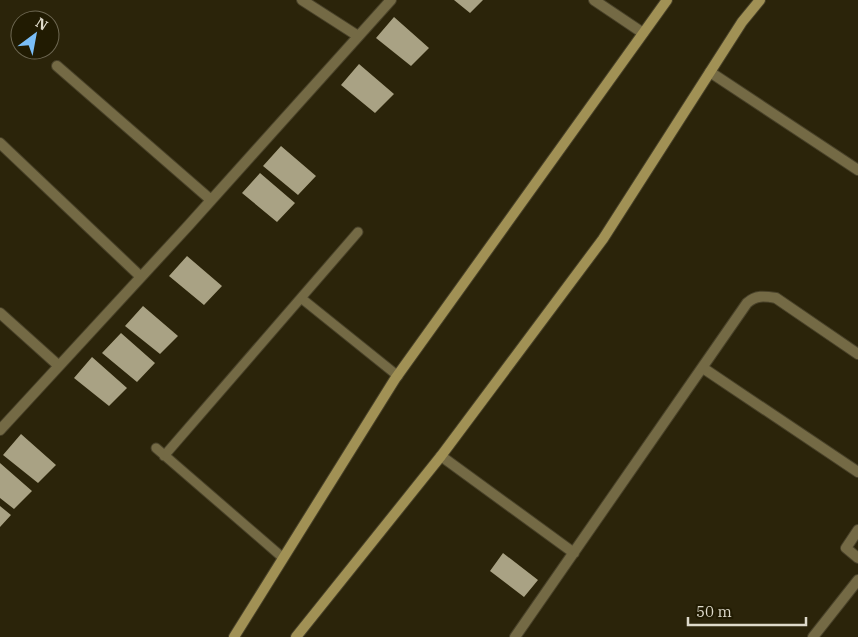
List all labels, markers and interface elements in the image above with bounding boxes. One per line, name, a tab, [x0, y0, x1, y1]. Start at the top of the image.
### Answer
north arrow	[10, 10, 60, 60]
text: N	[32, 13, 51, 35]
scale bar	[688, 594, 806, 626]
text: 50 m	[696, 602, 732, 621]

